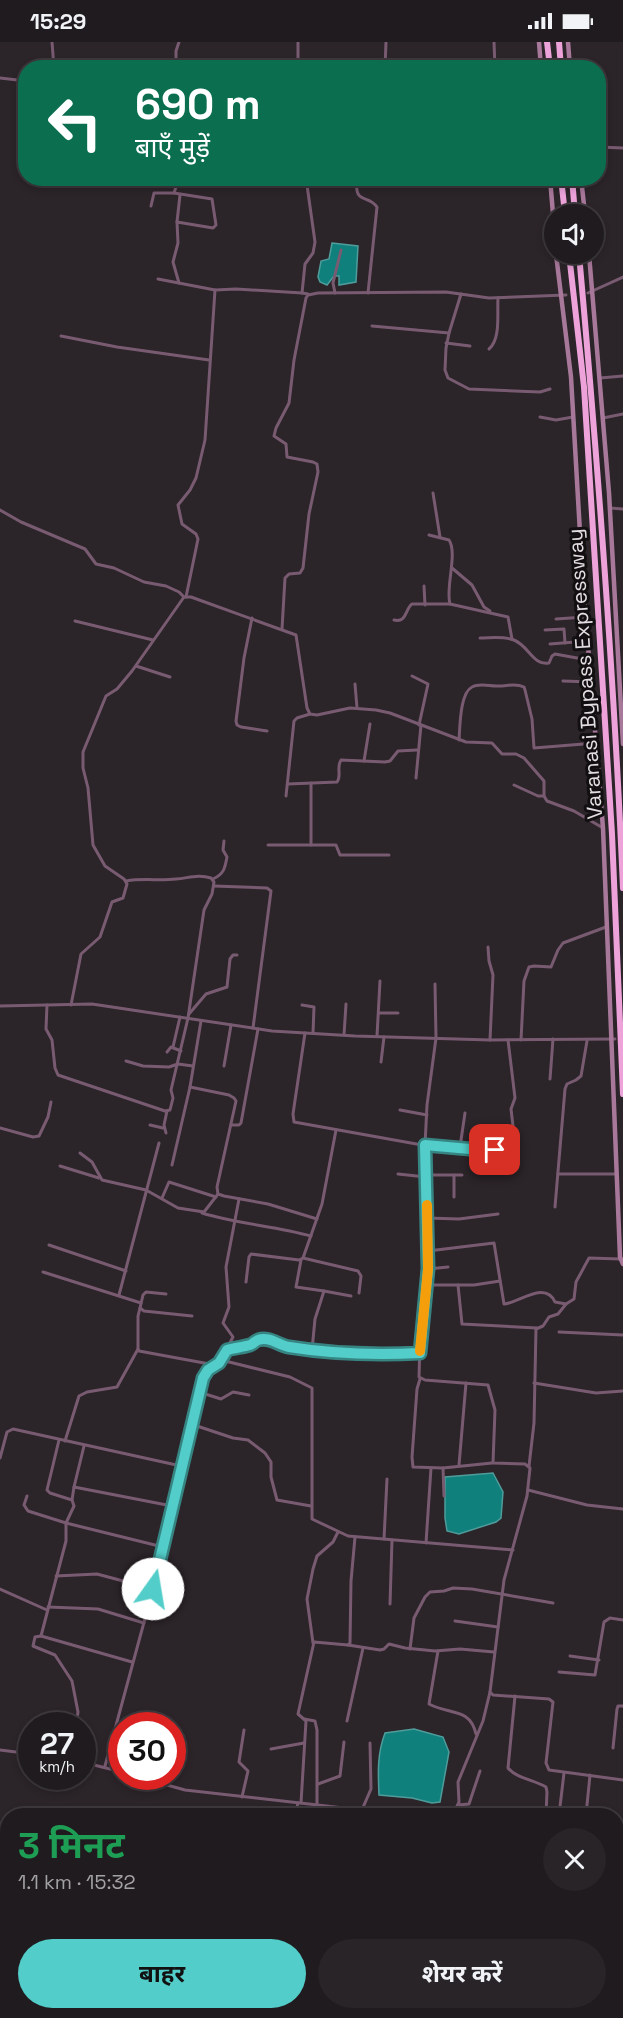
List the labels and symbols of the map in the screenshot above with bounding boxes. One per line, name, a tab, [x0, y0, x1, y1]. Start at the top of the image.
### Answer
street label: Varanasi Bypass Expressway	[561, 528, 608, 820]
pin	[469, 1124, 520, 1175]
position arrow	[121, 1557, 185, 1621]
speed limit sign: 30	[108, 1712, 186, 1790]

